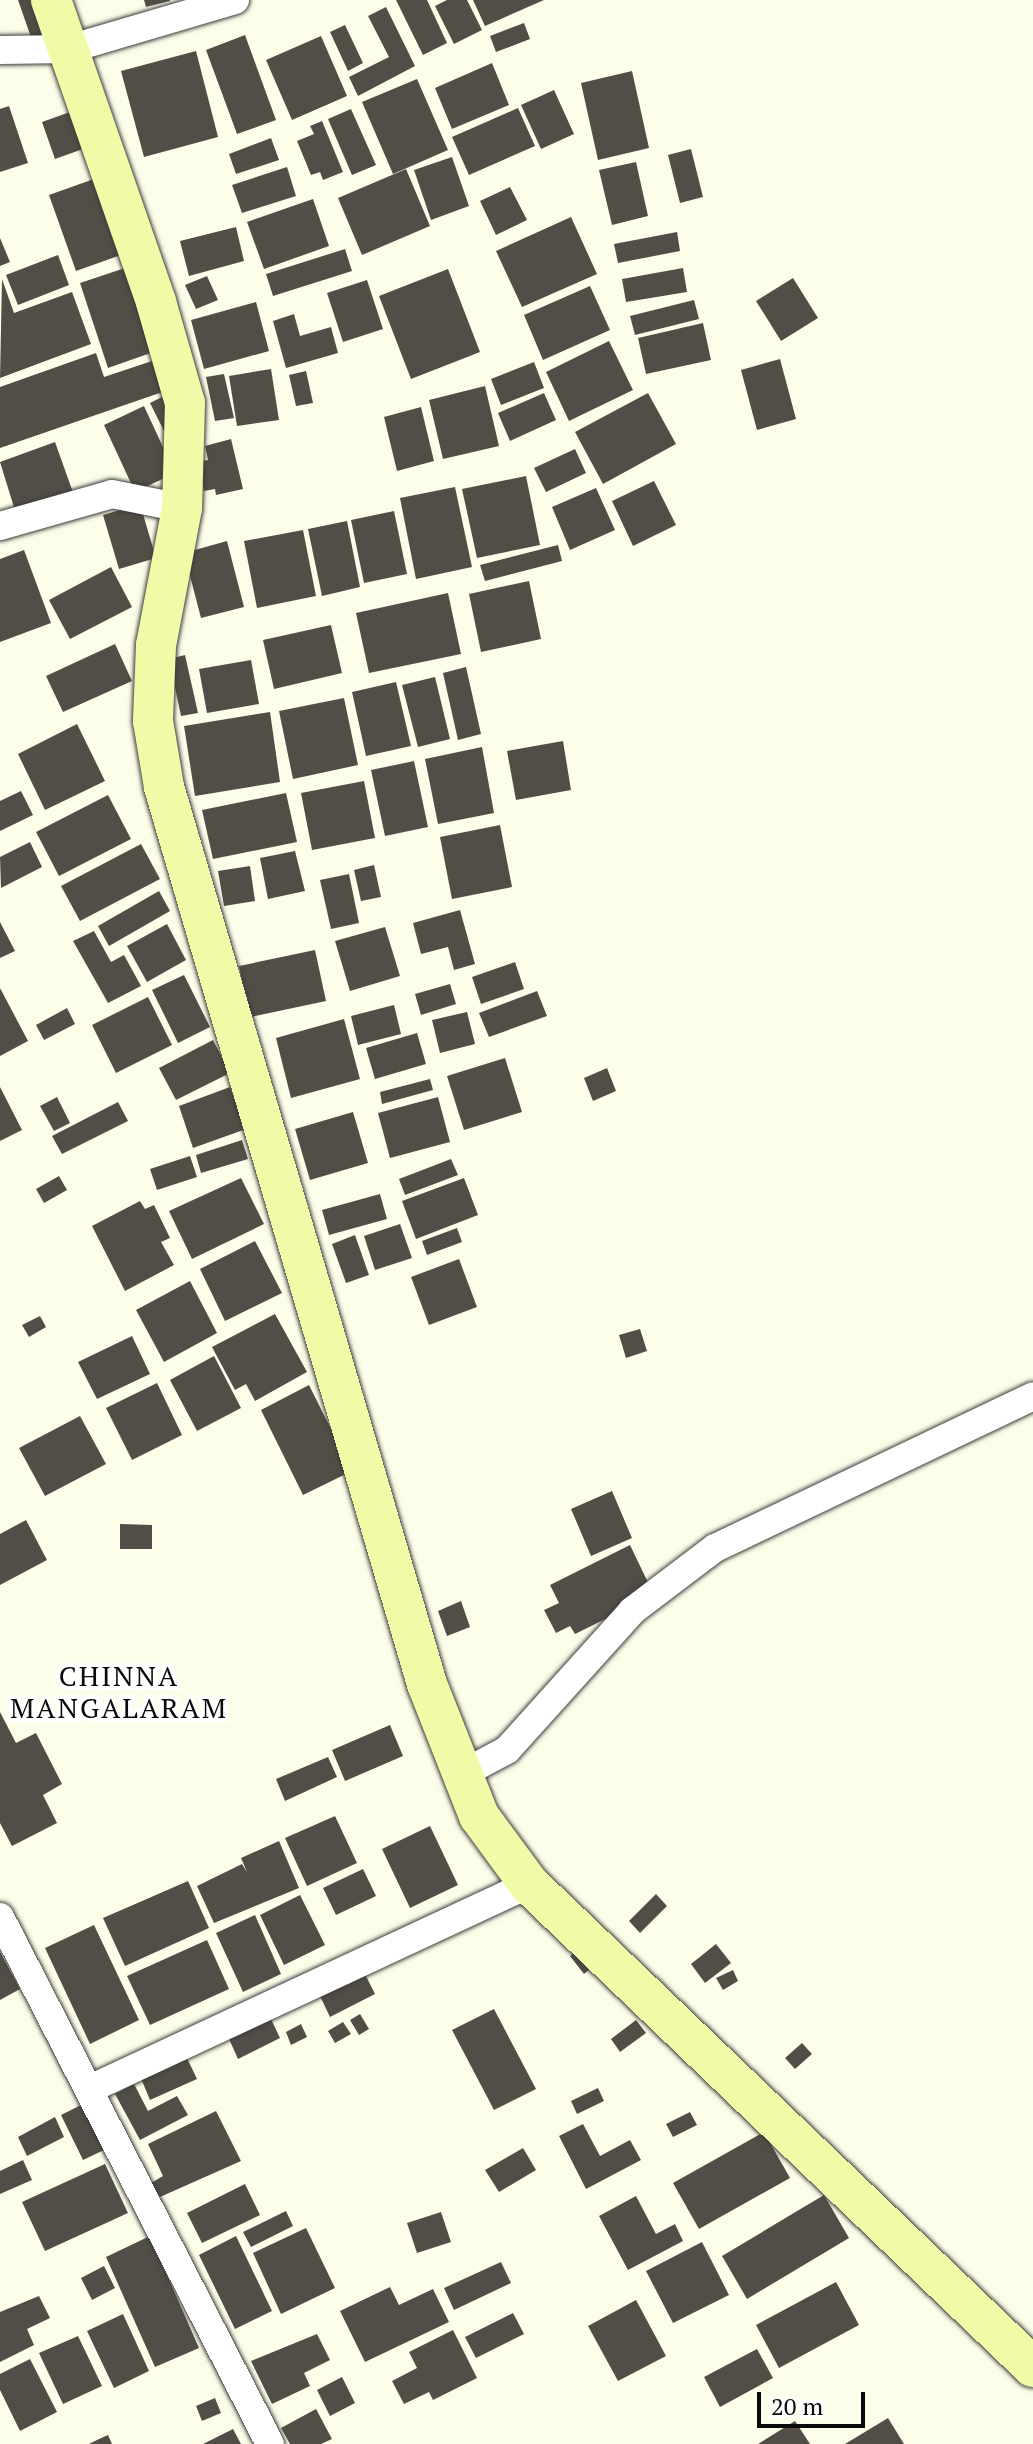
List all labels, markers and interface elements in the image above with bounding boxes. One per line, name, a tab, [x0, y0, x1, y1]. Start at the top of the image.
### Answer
district label: CHINNA MANGALARAM	[10, 1659, 228, 1725]
scale bar	[761, 2376, 869, 2426]
text: 20 m	[771, 2390, 823, 2422]

